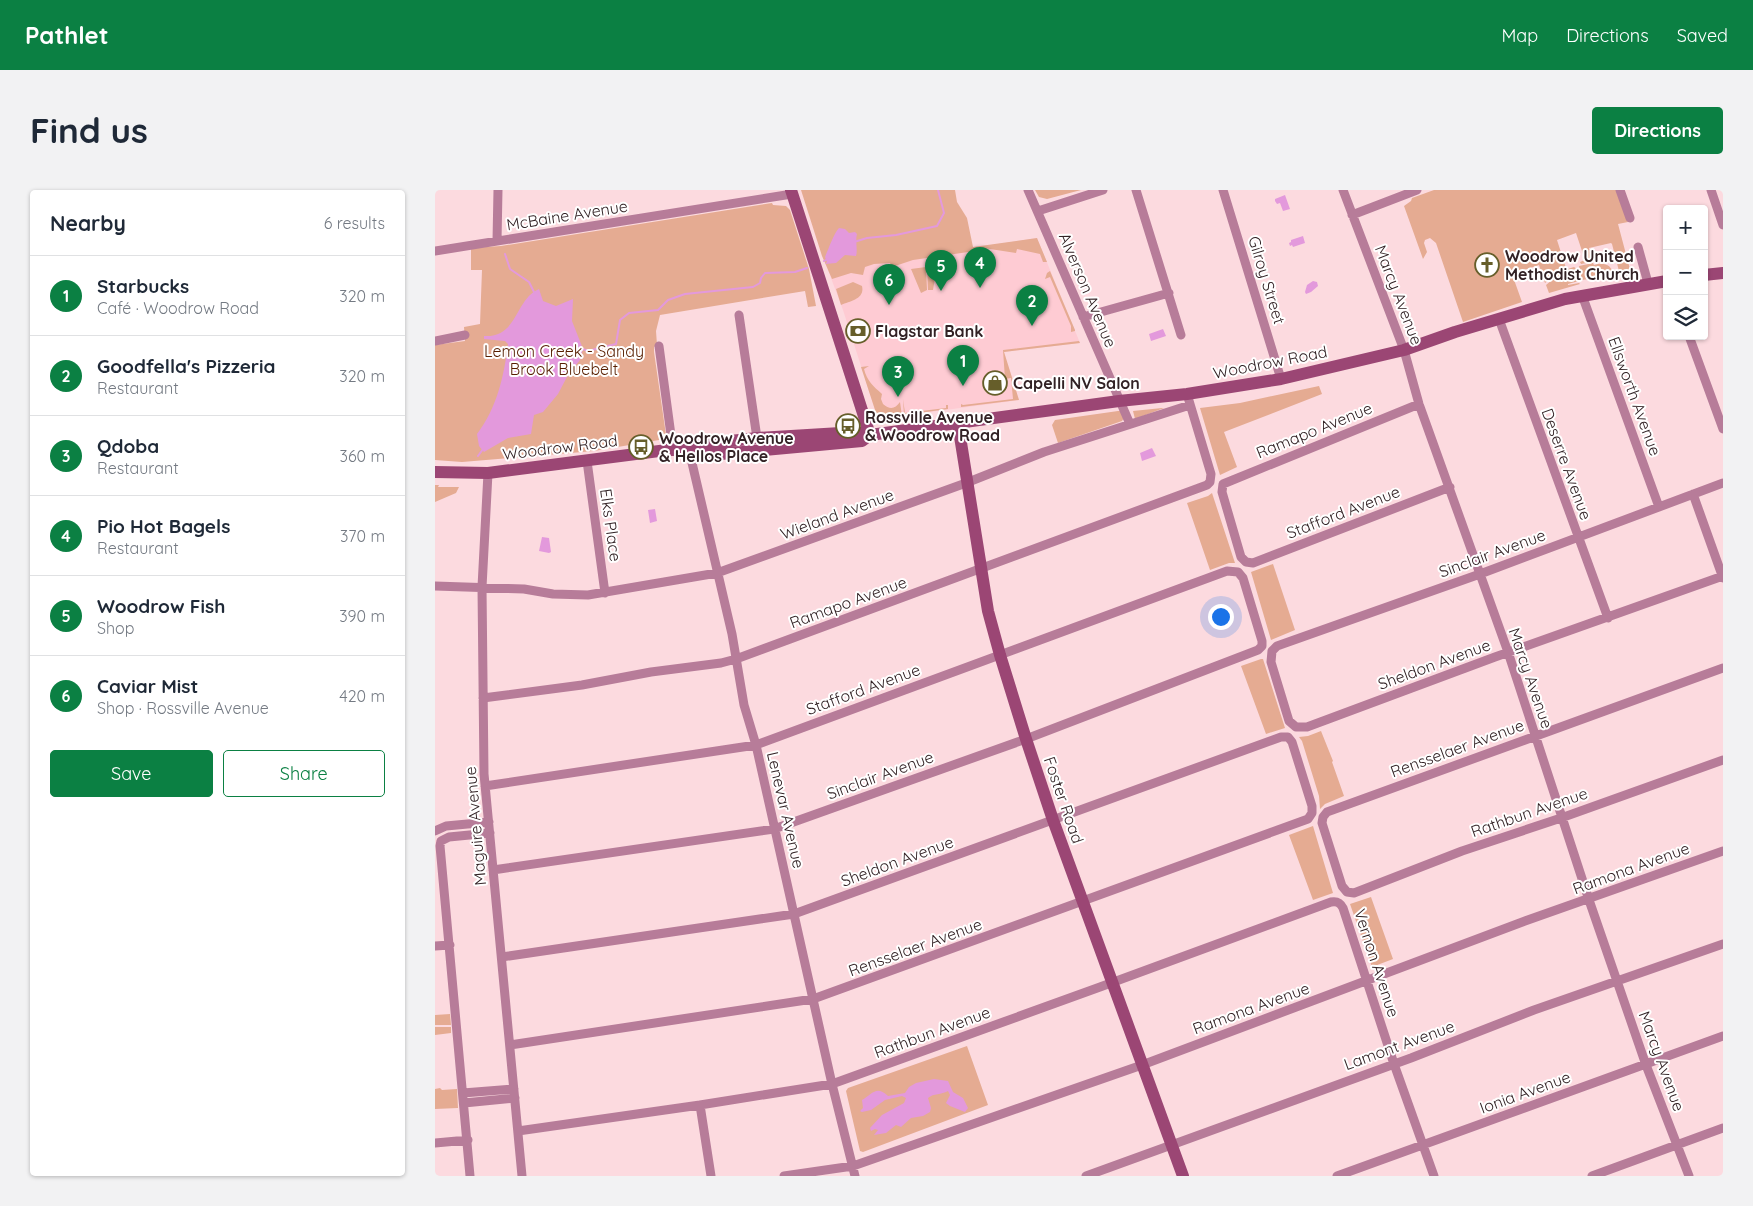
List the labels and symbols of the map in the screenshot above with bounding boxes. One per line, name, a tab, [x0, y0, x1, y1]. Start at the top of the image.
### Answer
street label: McBaine Avenue	[505, 196, 629, 234]
street label: Alverson Avenue	[1055, 230, 1121, 350]
street label: Gilroy Street	[1244, 234, 1290, 326]
street label: Marcy Avenue	[1371, 242, 1427, 348]
place label: Woodrow United Methodist Church	[1505, 246, 1639, 284]
pin: 4	[964, 247, 996, 288]
pin: 5	[925, 250, 957, 291]
church icon: Woodrow United Methodist Church	[1474, 252, 1500, 278]
pin: 6	[873, 264, 905, 305]
pin: 2	[1016, 285, 1048, 326]
bank icon: Flagstar Bank	[845, 318, 871, 344]
place label: Flagstar Bank	[875, 321, 983, 341]
street label: Ellsworth Avenue	[1604, 334, 1666, 458]
park label: Lemon Creek - Sandy Brook Bluebelt	[484, 341, 644, 379]
street label: Woodrow Road	[1211, 341, 1329, 383]
pin: 1	[947, 345, 979, 386]
pin: 3	[882, 356, 914, 397]
shop icon: Capelli NV Salon	[982, 370, 1008, 396]
place label: Capelli NV Salon	[1013, 373, 1140, 393]
street label: Ramapo Avenue	[1253, 398, 1375, 462]
street label: Deserre Avenue	[1538, 405, 1596, 523]
place label: Rossville Avenue & Woodrow Road	[865, 407, 1000, 445]
bus stop icon: Rossville Avenue & Woodrow Road	[835, 413, 861, 439]
place label: Woodrow Avenue & Hellos Place	[659, 428, 794, 466]
street label: Woodrow Road	[501, 430, 619, 464]
bus stop icon: Woodrow Avenue & Hellos Place	[628, 434, 654, 460]
street label: Stafford Avenue	[1283, 481, 1403, 543]
street label: Wieland Avenue	[778, 484, 896, 544]
street label: Elks Place	[596, 487, 626, 563]
street label: Sinclair Avenue	[1436, 524, 1548, 582]
street label: Ramapo Avenue	[787, 572, 909, 632]
your location	[1208, 604, 1234, 630]
street label: Marcy Avenue	[1504, 625, 1558, 731]
street label: Sheldon Avenue	[1375, 634, 1493, 694]
street label: Stafford Avenue	[803, 659, 923, 719]
street label: Rensselaer Avenue	[1388, 715, 1526, 781]
street label: Sinclair Avenue	[824, 746, 936, 804]
street label: Lenevar Avenue	[763, 750, 809, 870]
street label: Foster Road	[1040, 754, 1088, 846]
street label: Maguire Avenue	[460, 766, 490, 886]
street label: Rathbun Avenue	[1468, 783, 1590, 841]
street label: Sheldon Avenue	[838, 831, 956, 891]
street label: Ramona Avenue	[1570, 838, 1692, 898]
street label: Vernon Avenue	[1350, 906, 1404, 1020]
street label: Rensselaer Avenue	[846, 914, 984, 980]
street label: Ramona Avenue	[1190, 978, 1312, 1038]
street label: Rathbun Avenue	[871, 1002, 993, 1062]
street label: Marcy Avenue	[1635, 1008, 1689, 1114]
street label: Lamont Avenue	[1341, 1016, 1457, 1074]
street label: Ionia Avenue	[1477, 1066, 1573, 1118]

